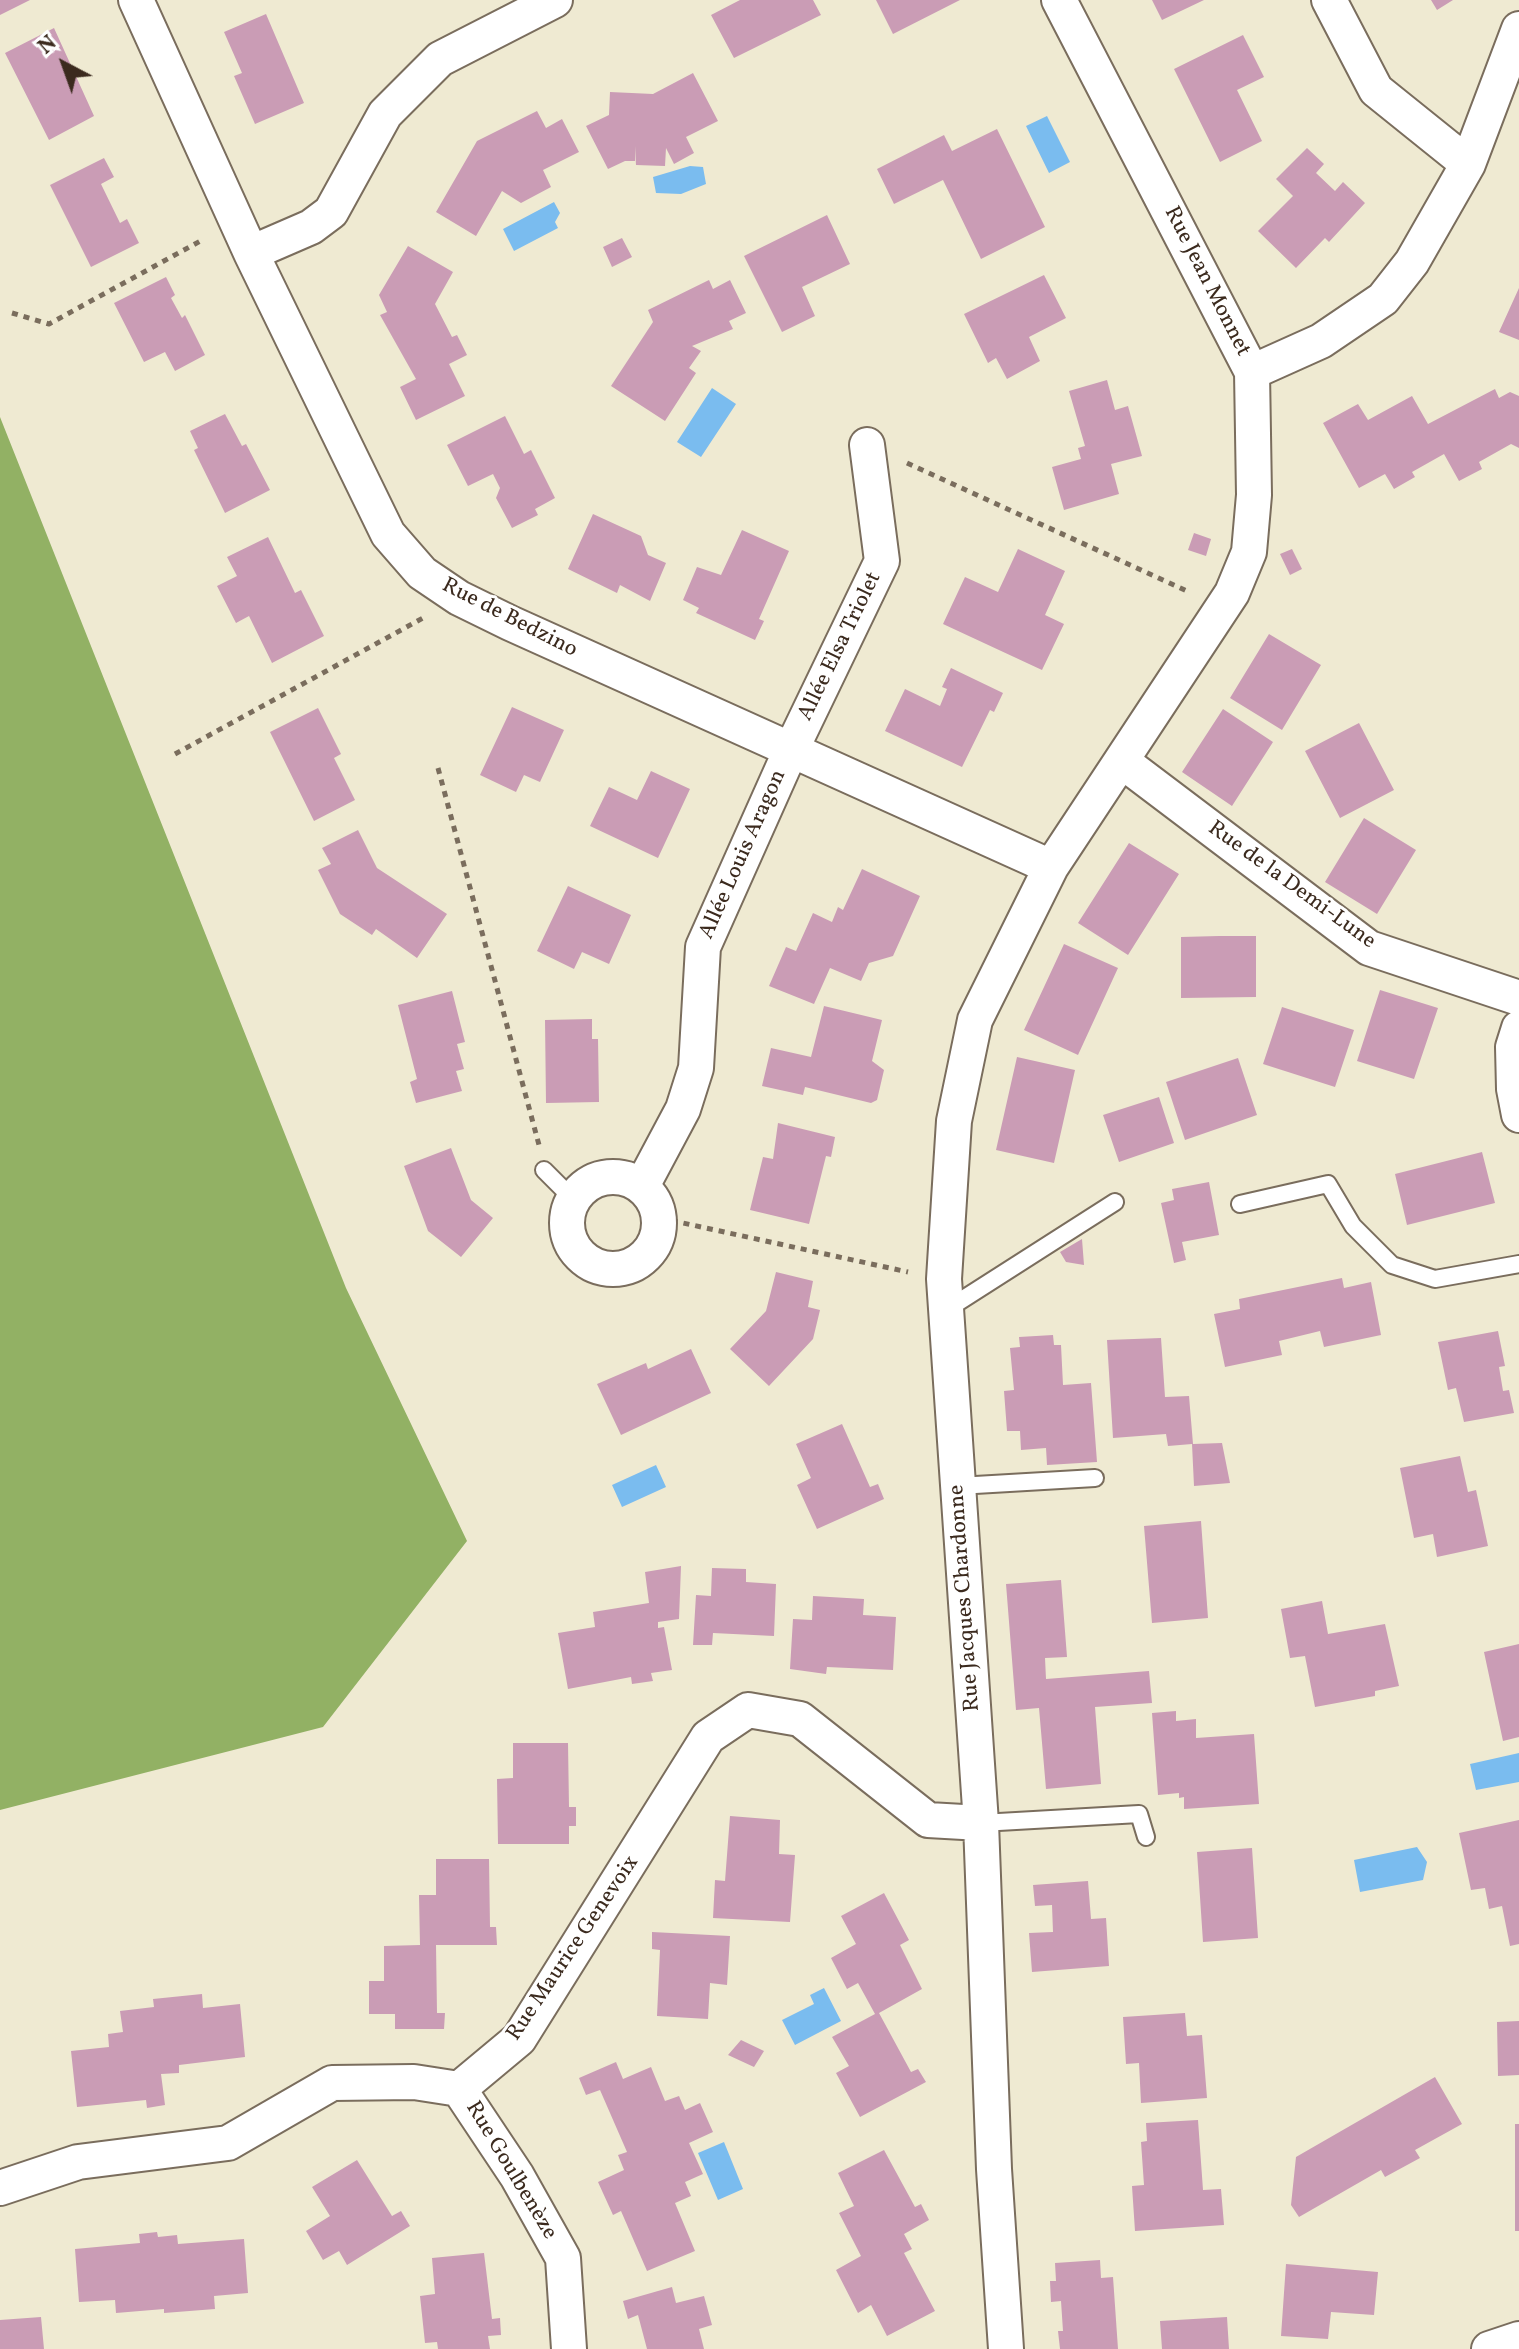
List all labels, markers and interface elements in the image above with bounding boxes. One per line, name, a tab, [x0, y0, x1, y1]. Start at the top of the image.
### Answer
north arrow	[24, 24, 104, 104]
text: N	[32, 29, 64, 62]
street label: Rue Jean Monnet	[1157, 203, 1255, 361]
street label: Allée Elsa Triolet	[794, 568, 888, 726]
street label: Rue de Bedzino	[437, 574, 581, 664]
street label: Allée Louis Aragon	[695, 766, 793, 944]
street label: Rue de la Demi-Lune	[1202, 816, 1380, 956]
street label: Rue Jacques Chardonne	[945, 1484, 987, 1712]
street label: Rue Maurice Genevoix	[502, 1851, 646, 2047]
street label: Rue Goulbenèze	[458, 2097, 562, 2245]

